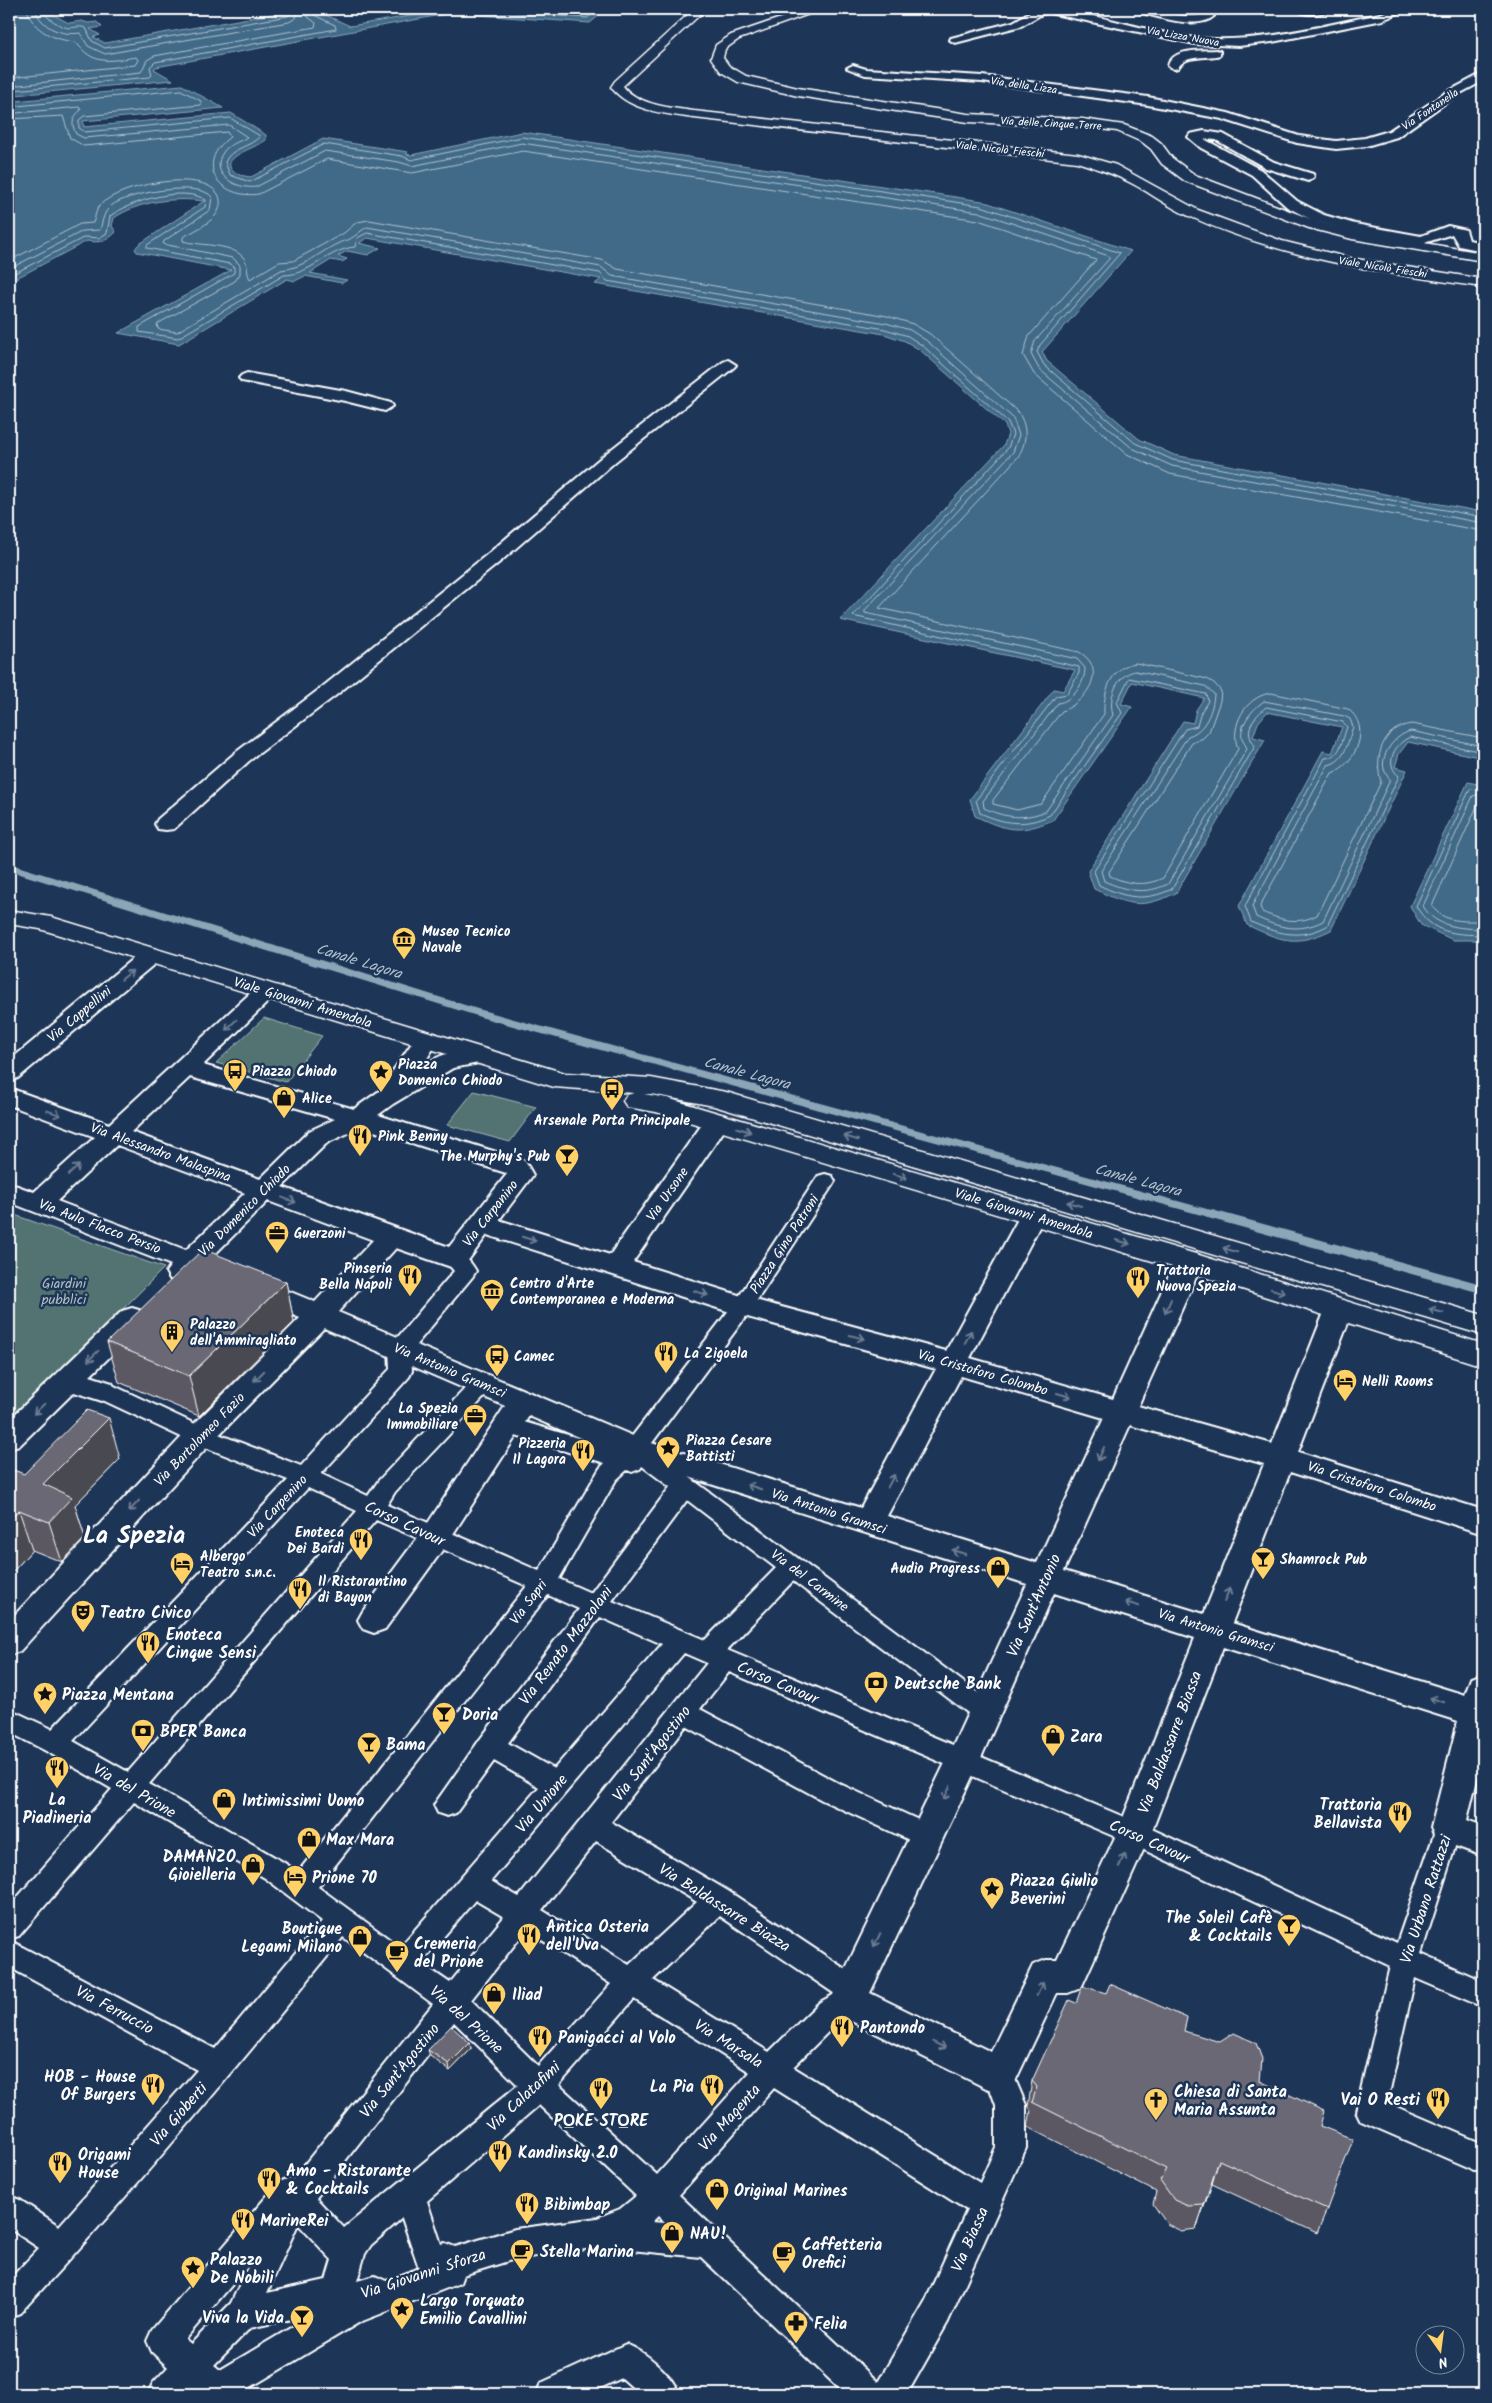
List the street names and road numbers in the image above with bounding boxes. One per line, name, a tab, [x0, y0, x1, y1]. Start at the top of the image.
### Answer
street label: Via Lizza Nuova	[1145, 22, 1221, 52]
street label: Via della Lizza	[989, 72, 1058, 100]
street label: Via Fontanella	[1398, 84, 1463, 136]
street label: Via delle Cinque Terre	[1000, 112, 1102, 136]
street label: Viale Nicolò Fieschi	[955, 136, 1046, 164]
street label: Viale Nicolò Fieschi	[1337, 252, 1429, 284]
street label: Viale Giovanni Amendola	[231, 971, 375, 1035]
street label: Via Cappellini	[42, 981, 117, 1048]
street label: Via Alessandro Malaspina	[87, 1117, 234, 1189]
street label: Via Domenico Chiodo	[193, 1159, 296, 1262]
street label: Via Ursone	[641, 1162, 695, 1226]
street label: Via Carpanino	[457, 1175, 524, 1252]
street label: Viale Giovanni Amendola	[952, 1182, 1096, 1246]
street label: Piazza Gino Patroni	[744, 1190, 826, 1299]
street label: Via Aulo Flacco Persio	[35, 1193, 164, 1260]
street label: Via Antonio Gramsci	[390, 1337, 510, 1405]
street label: Via Cristoforo Colombo	[915, 1344, 1050, 1402]
street label: Via Bartolomeo Fazio	[149, 1388, 251, 1492]
street label: Via Cristoforo Colombo	[1304, 1456, 1439, 1518]
street label: Via Carpenino	[242, 1470, 313, 1543]
street label: Via Antonio Gramsci	[768, 1483, 890, 1541]
street label: Corso Cavour	[360, 1495, 450, 1555]
street label: Via del Carmine	[766, 1544, 854, 1618]
street label: Via Sant'Antonio	[1000, 1550, 1068, 1661]
street label: Via Sapri	[504, 1575, 554, 1630]
street label: Via Renato Mazzolani	[513, 1580, 620, 1711]
street label: Via Antonio Gramsci	[1155, 1603, 1277, 1659]
street label: Corso Cavour	[733, 1655, 824, 1712]
street label: Via Baldassarre Biassa	[1132, 1667, 1209, 1818]
street label: Via Sant'Agostino	[606, 1700, 698, 1808]
street label: Via del Prione	[88, 1757, 181, 1825]
street label: Via Unione	[510, 1769, 575, 1839]
street label: Corso Cavour	[1105, 1813, 1196, 1872]
street label: Via Urbano Rattazzi	[1394, 1831, 1459, 1967]
street label: Via Baldassarre Biazza	[653, 1857, 795, 1959]
street label: Via Ferruccio	[71, 1979, 158, 2041]
street label: Via del Prione	[423, 1980, 509, 2060]
street label: Via Marsala	[689, 2013, 768, 2075]
street label: Via Sant'Agostino	[354, 2018, 447, 2124]
street label: Via Calatafimi	[481, 2055, 568, 2138]
street label: Via Gioberti	[144, 2076, 215, 2153]
street label: Via Magenta	[693, 2079, 767, 2157]
street label: Via Biassa	[945, 2203, 996, 2276]
street label: Via Giovanni Sforza	[358, 2242, 489, 2306]

